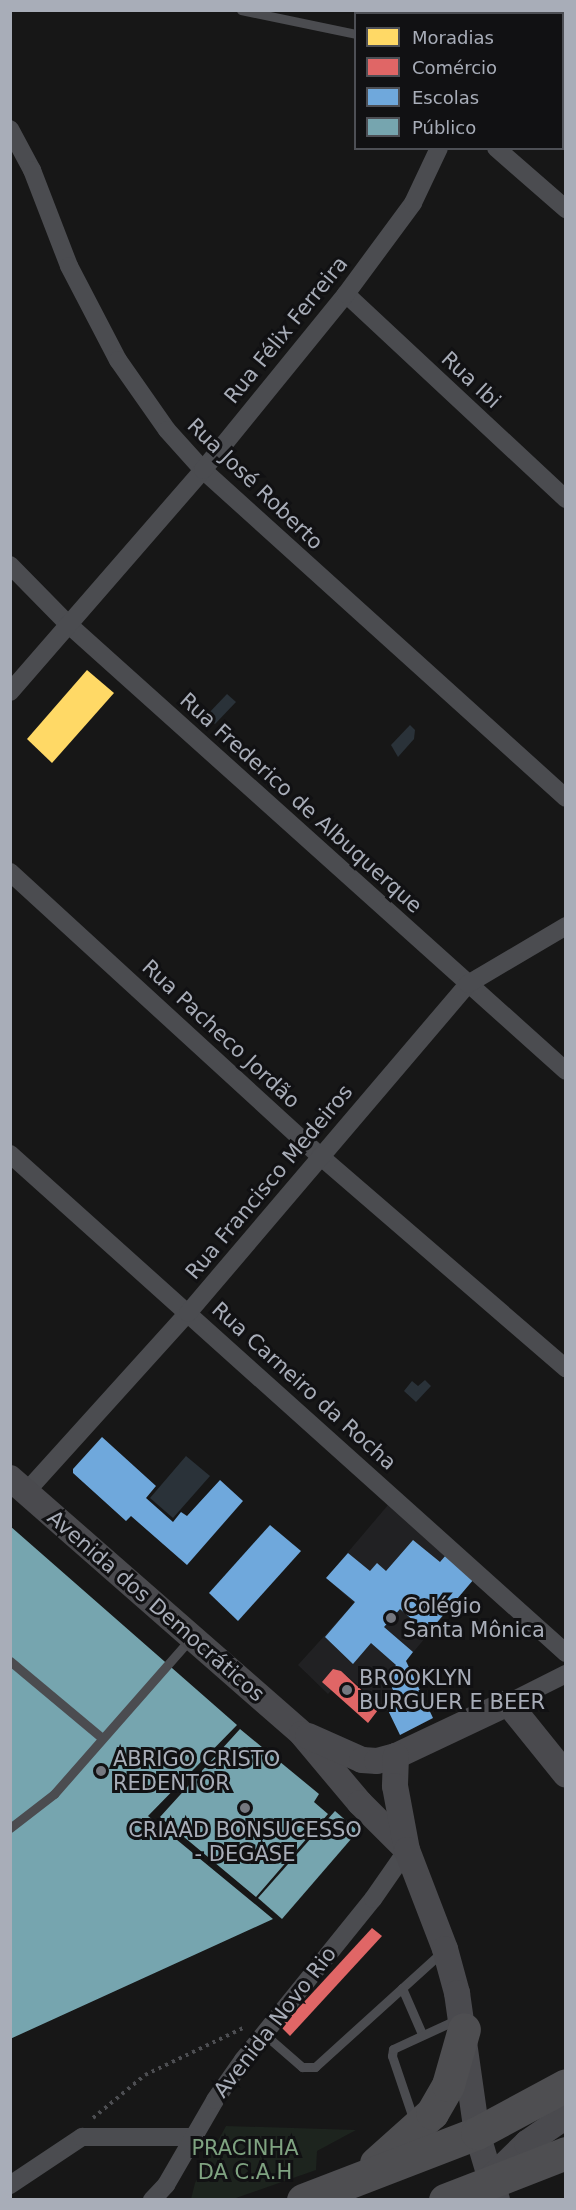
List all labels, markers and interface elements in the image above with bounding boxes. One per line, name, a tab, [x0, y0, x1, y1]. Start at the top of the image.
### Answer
legend	[354, 12, 564, 150]
text: Moradias	[412, 27, 494, 48]
text: Comércio	[412, 57, 497, 78]
text: Escolas	[412, 87, 479, 108]
text: Público	[412, 117, 476, 138]
street label: Rua Félix Ferreira	[219, 251, 353, 409]
street label: Rua Ibi	[436, 346, 506, 414]
street label: Rua José Roberto	[182, 413, 328, 555]
street label: Rua Frederico de Albuquerque	[175, 688, 427, 918]
street label: Rua Pacheco Jordão	[137, 954, 305, 1114]
street label: Rua Francisco Medeiros	[180, 1080, 358, 1284]
street label: Rua Carneiro da Rocha	[207, 1297, 401, 1475]
street label: Avenida dos Democráticos	[42, 1505, 270, 1707]
place label: Colégio Santa Mônica	[403, 1593, 545, 1643]
marker: Colégio Santa Mônica	[384, 1611, 398, 1625]
place label: BROOKLYN BURGUER E BEER	[359, 1665, 545, 1715]
marker: BROOKLYN BURGUER E BEER	[340, 1683, 354, 1697]
place label: ABRIGO CRISTO REDENTOR	[113, 1746, 280, 1796]
marker: ABRIGO CRISTO REDENTOR	[94, 1764, 108, 1778]
marker: CRIAAD BONSUCESSO - DEGASE	[238, 1801, 252, 1815]
place label: CRIAAD BONSUCESSO - DEGASE	[128, 1817, 362, 1867]
street label: Avenida Novo Rio	[208, 1942, 342, 2102]
park label: PRACINHA DA C.A.H	[191, 2135, 299, 2185]

